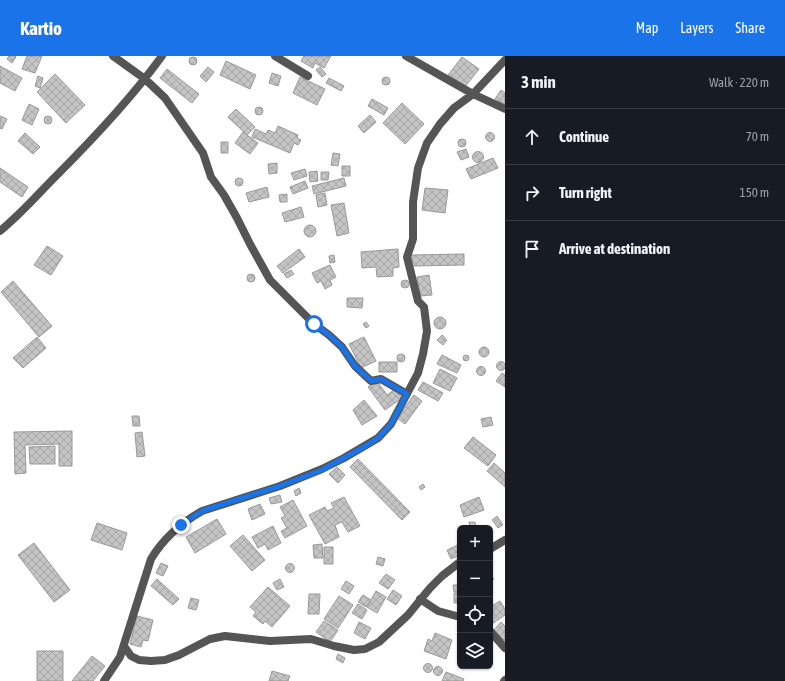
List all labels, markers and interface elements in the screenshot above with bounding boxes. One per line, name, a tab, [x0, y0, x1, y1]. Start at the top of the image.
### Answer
text: Kartio	[20, 17, 62, 39]
text: Map	[636, 20, 658, 36]
text: Layers	[680, 20, 713, 36]
text: Share	[735, 20, 765, 36]
text: 3 min	[521, 72, 556, 92]
text: Walk · 220 m	[709, 75, 769, 90]
icon: ahead	[521, 126, 543, 148]
text: Continue	[559, 128, 609, 145]
text: 70 m	[746, 129, 769, 144]
icon: right	[521, 182, 543, 204]
text: Turn right	[559, 184, 612, 201]
text: 150 m	[740, 185, 769, 200]
icon: arrive	[521, 238, 543, 260]
text: Arrive at destination	[559, 240, 670, 257]
route start	[305, 315, 323, 333]
route end	[172, 516, 190, 534]
map controls	[457, 525, 493, 669]
button: +	[457, 525, 493, 561]
button: −	[457, 561, 493, 597]
button: locate	[457, 597, 493, 633]
button: layers	[457, 633, 493, 669]

